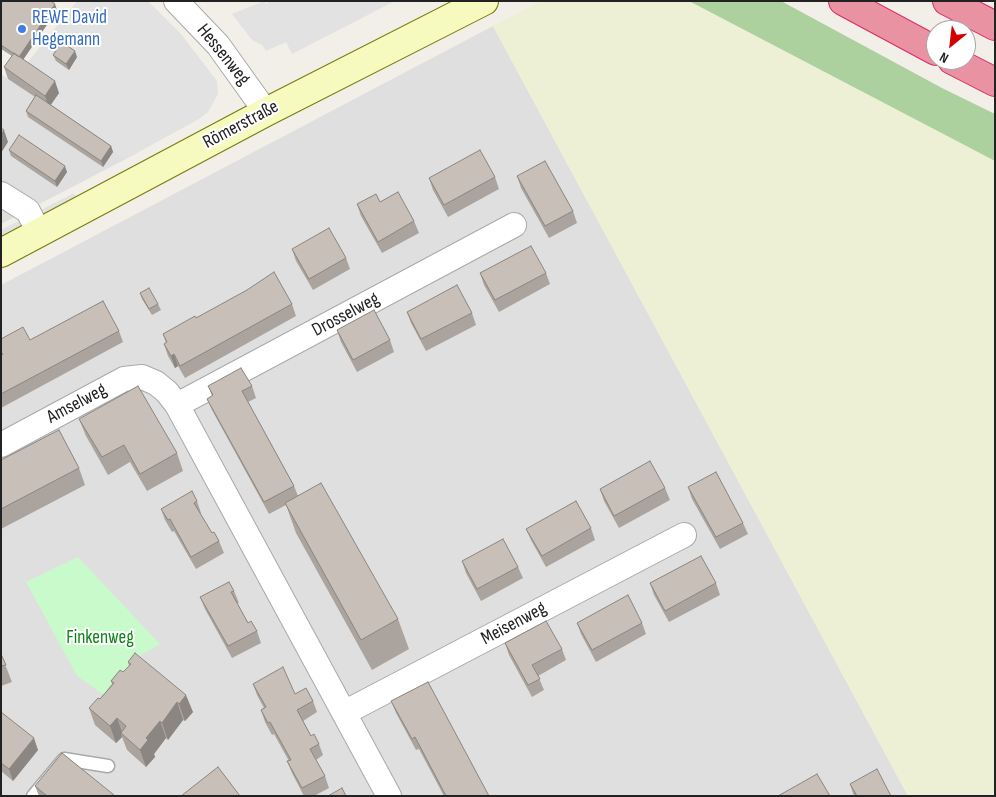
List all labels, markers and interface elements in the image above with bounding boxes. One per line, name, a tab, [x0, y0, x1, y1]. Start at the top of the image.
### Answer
place label: REWE David Hegemann	[32, 7, 107, 51]
street label: Hessenweg	[191, 20, 255, 90]
north arrow	[926, 20, 976, 70]
marker: REWE David Hegemann	[16, 23, 28, 35]
text: N	[937, 48, 951, 67]
street label: Römerstraße	[199, 96, 283, 154]
street label: Drosselweg	[309, 288, 383, 342]
street label: Amselweg	[43, 379, 111, 429]
street label: Meisenweg	[477, 597, 551, 651]
park label: Finkenweg	[66, 627, 134, 649]

